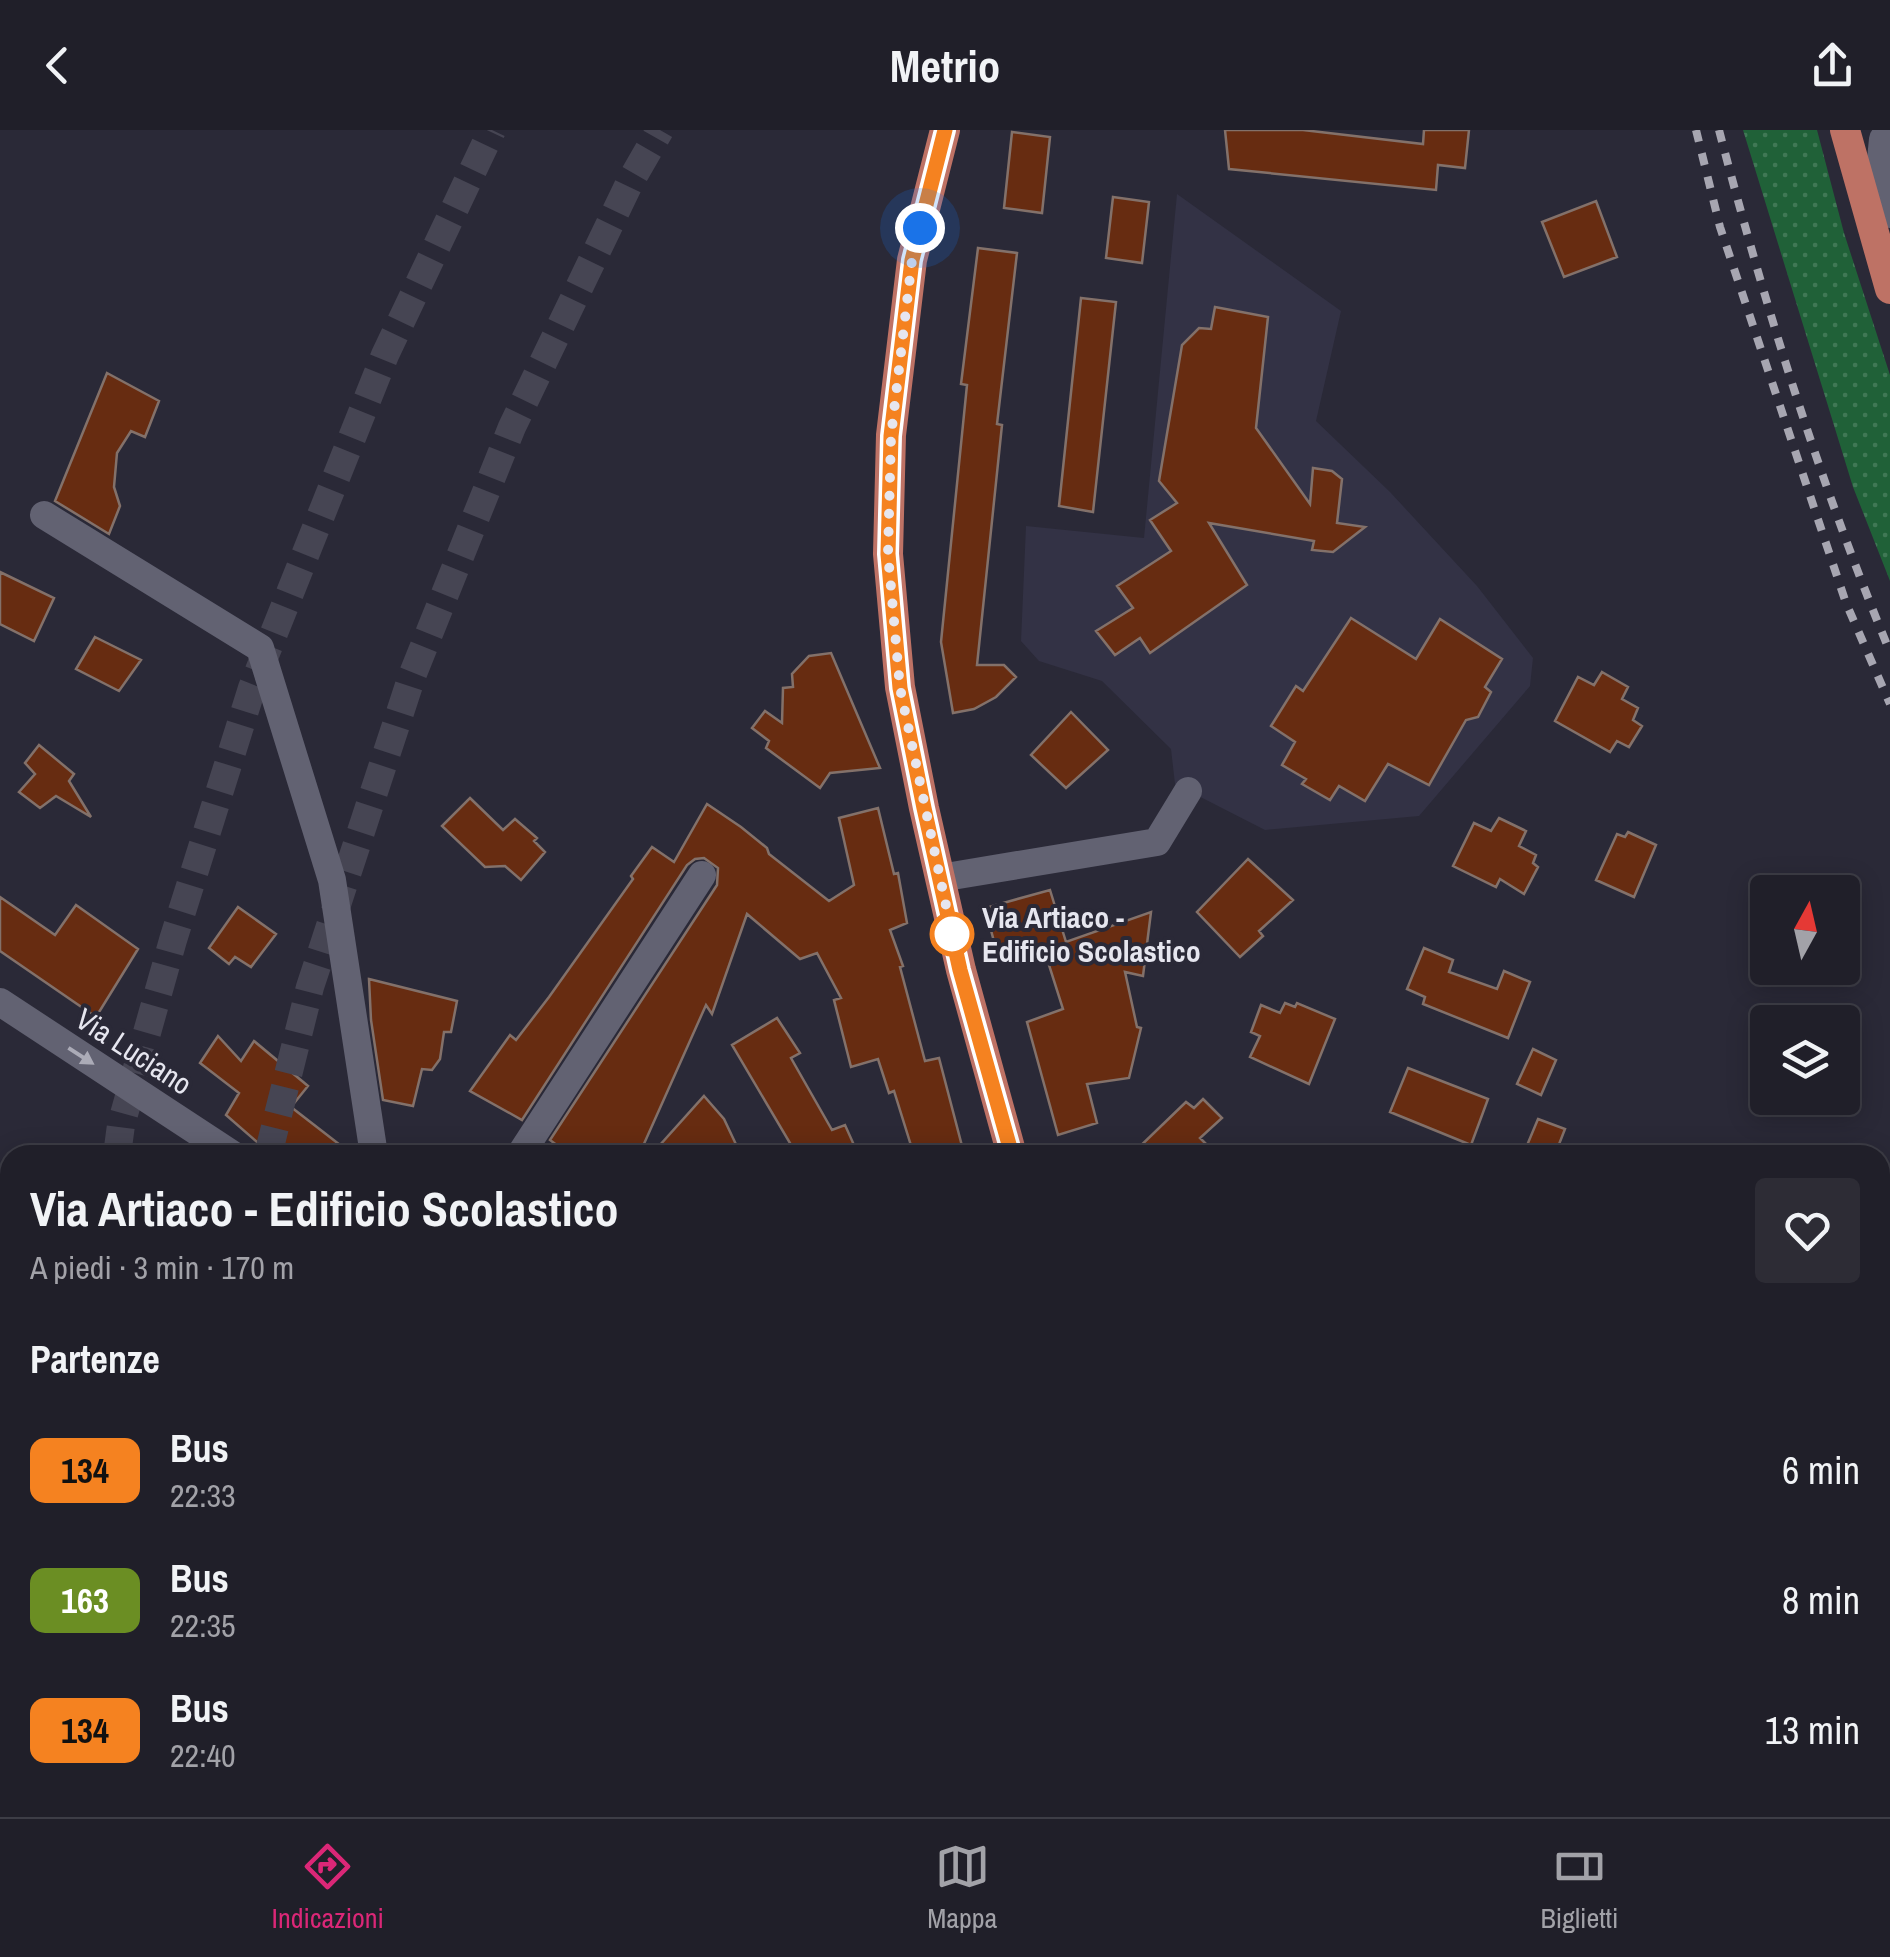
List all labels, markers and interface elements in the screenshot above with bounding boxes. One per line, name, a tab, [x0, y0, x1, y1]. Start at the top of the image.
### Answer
text: Metrio	[890, 35, 1000, 96]
icon: back	[30, 38, 85, 93]
icon: share	[1805, 38, 1860, 93]
your location	[895, 203, 945, 253]
north arrow	[1750, 875, 1860, 985]
map controls	[1750, 875, 1860, 1115]
place label: Via Artiaco - Edificio Scolastico	[982, 897, 1201, 971]
marker: Via Artiaco - Edificio Scolastico	[931, 913, 973, 955]
street label: Via Luciano	[68, 999, 200, 1103]
button: layers	[1750, 1005, 1860, 1115]
one-way arrow	[68, 1046, 95, 1064]
text: Via Artiaco - Edificio Scolastico	[30, 1176, 619, 1241]
button: heart	[1755, 1178, 1860, 1283]
text: A piedi · 3 min · 170 m	[30, 1246, 294, 1289]
text: Partenze	[30, 1334, 160, 1385]
text: Bus	[170, 1423, 229, 1474]
text: 6 min	[1782, 1445, 1860, 1496]
text: 134	[61, 1447, 109, 1494]
text: 22:33	[170, 1474, 236, 1517]
text: Bus	[170, 1553, 229, 1604]
text: 8 min	[1782, 1575, 1860, 1626]
text: 163	[61, 1577, 109, 1624]
text: 22:35	[170, 1604, 236, 1647]
text: Bus	[170, 1683, 229, 1734]
text: 13 min	[1765, 1705, 1860, 1756]
text: 134	[61, 1707, 109, 1754]
text: 22:40	[170, 1734, 236, 1777]
tab: Indicazioni	[272, 1839, 384, 1937]
tab: Mappa	[927, 1839, 997, 1937]
tab: Biglietti	[1541, 1839, 1618, 1937]

